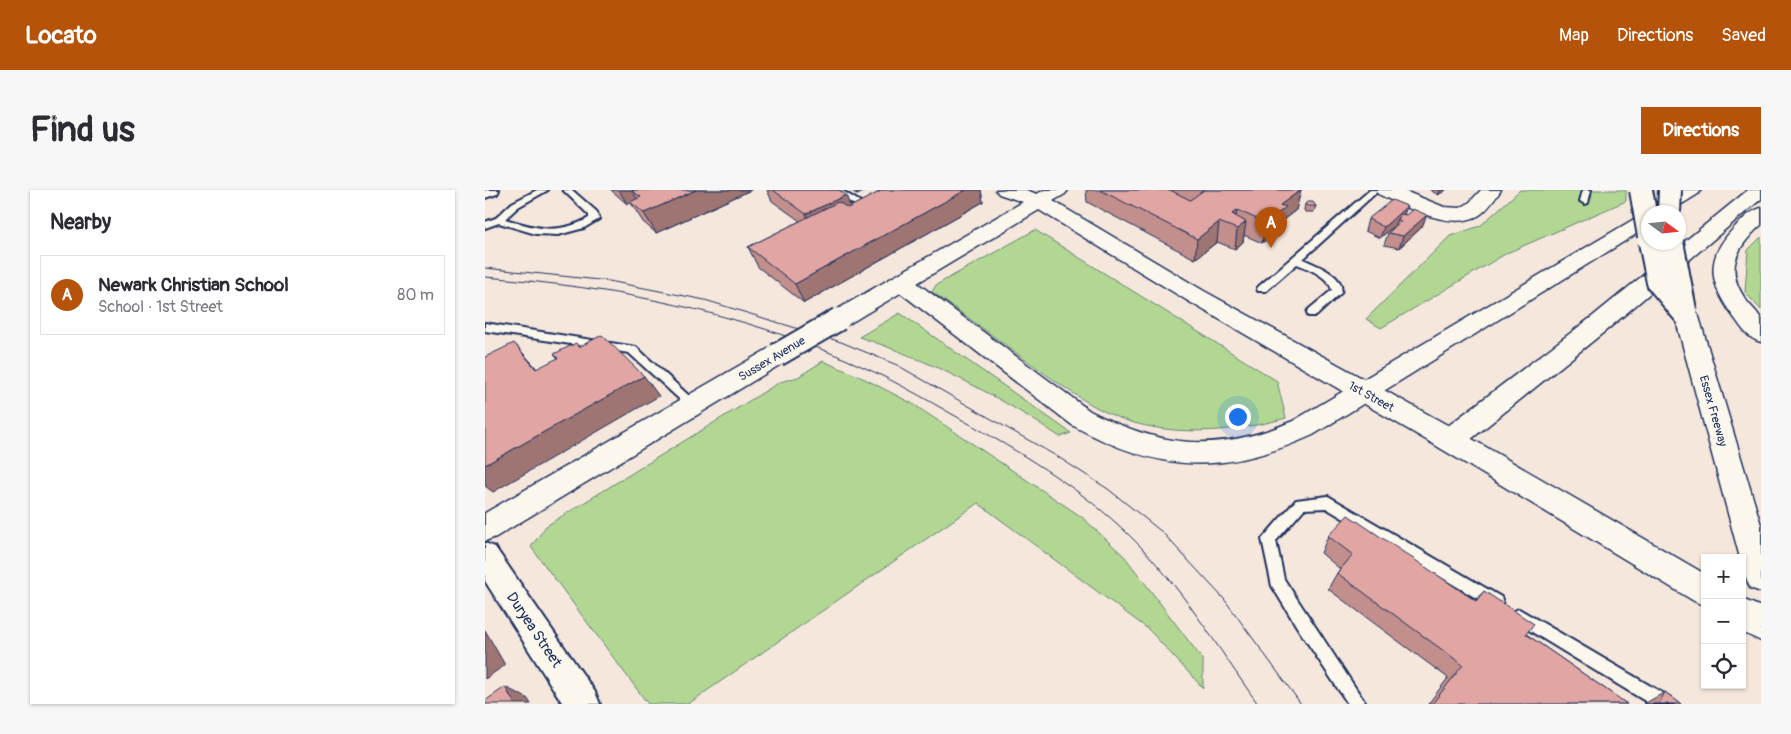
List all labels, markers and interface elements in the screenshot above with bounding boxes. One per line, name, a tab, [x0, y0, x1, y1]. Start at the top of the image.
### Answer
text: Locato	[25, 21, 97, 50]
text: Map	[1559, 24, 1589, 47]
text: Directions	[1617, 24, 1693, 47]
text: Saved	[1721, 24, 1766, 47]
button: Directions	[1641, 107, 1761, 154]
text: Find us	[30, 108, 135, 152]
north arrow	[1641, 205, 1686, 250]
pin: A	[1255, 207, 1287, 248]
text: Nearby	[50, 209, 111, 236]
text: Newark Christian School	[98, 273, 289, 297]
text: A	[62, 285, 72, 305]
text: 80 m	[397, 285, 434, 305]
text: School · 1st Street	[98, 297, 223, 317]
street label: Sussex Avenue	[736, 333, 808, 385]
street label: Essex Freeway	[1696, 374, 1730, 448]
street label: 1st Street	[1345, 378, 1397, 416]
your location	[1225, 404, 1251, 430]
map controls	[1701, 554, 1746, 689]
button: +	[1701, 554, 1746, 599]
street label: Duryea Street	[502, 589, 567, 672]
button: −	[1701, 599, 1746, 644]
button: locate	[1701, 644, 1746, 689]

